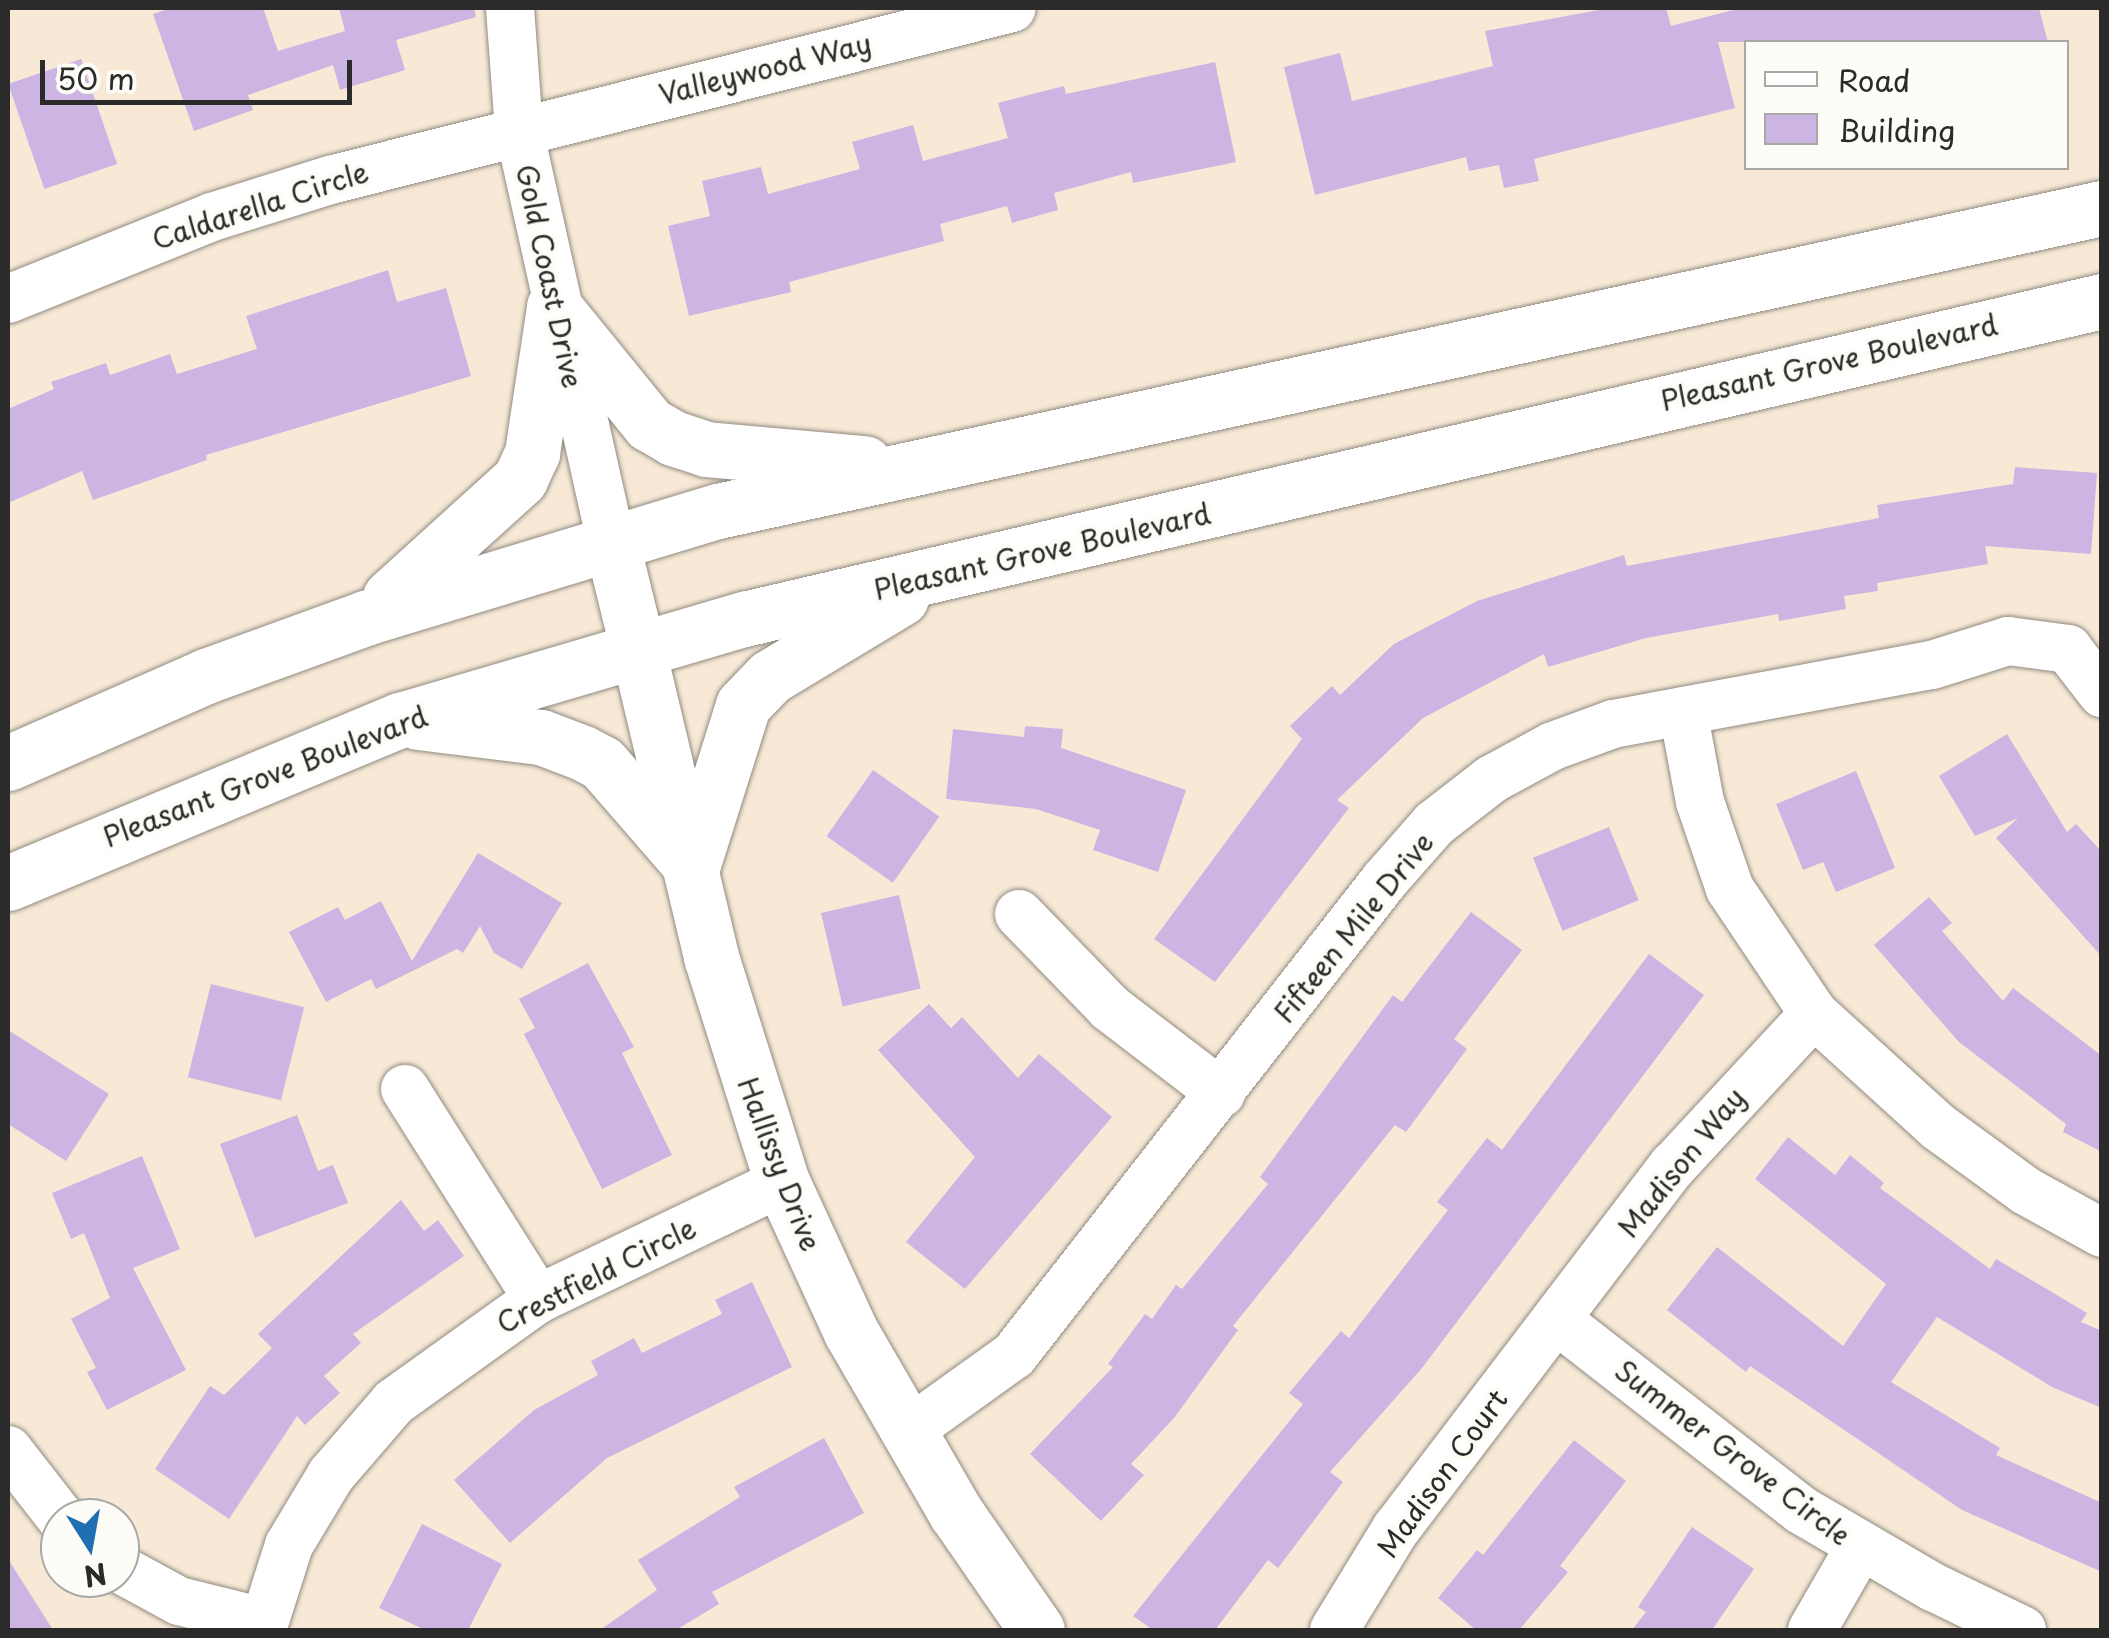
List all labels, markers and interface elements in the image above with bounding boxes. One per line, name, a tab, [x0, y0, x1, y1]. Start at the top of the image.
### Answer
street label: Valleywood Way	[655, 25, 875, 111]
scale bar	[45, 40, 358, 102]
legend	[1744, 40, 2069, 170]
text: 50 m	[57, 55, 135, 100]
text: Road	[1838, 57, 1911, 102]
text: Building	[1838, 107, 1955, 152]
street label: Caldarella Circle	[148, 154, 372, 256]
street label: Gold Coast Drive	[510, 160, 590, 392]
street label: Pleasant Grove Boulevard	[1655, 306, 2003, 418]
street label: Pleasant Grove Boulevard	[868, 495, 1216, 607]
street label: Pleasant Grove Boulevard	[96, 698, 434, 854]
street label: Fifteen Mile Drive	[1264, 823, 1442, 1031]
street label: Hallissy Drive	[731, 1072, 829, 1256]
street label: Madison Way	[1611, 1081, 1751, 1243]
street label: Crestfield Circle	[491, 1210, 701, 1340]
street label: Summer Grove Circle	[1606, 1351, 1860, 1553]
street label: Madison Court	[1370, 1383, 1514, 1563]
north arrow	[40, 1498, 140, 1598]
text: N	[80, 1553, 110, 1599]

